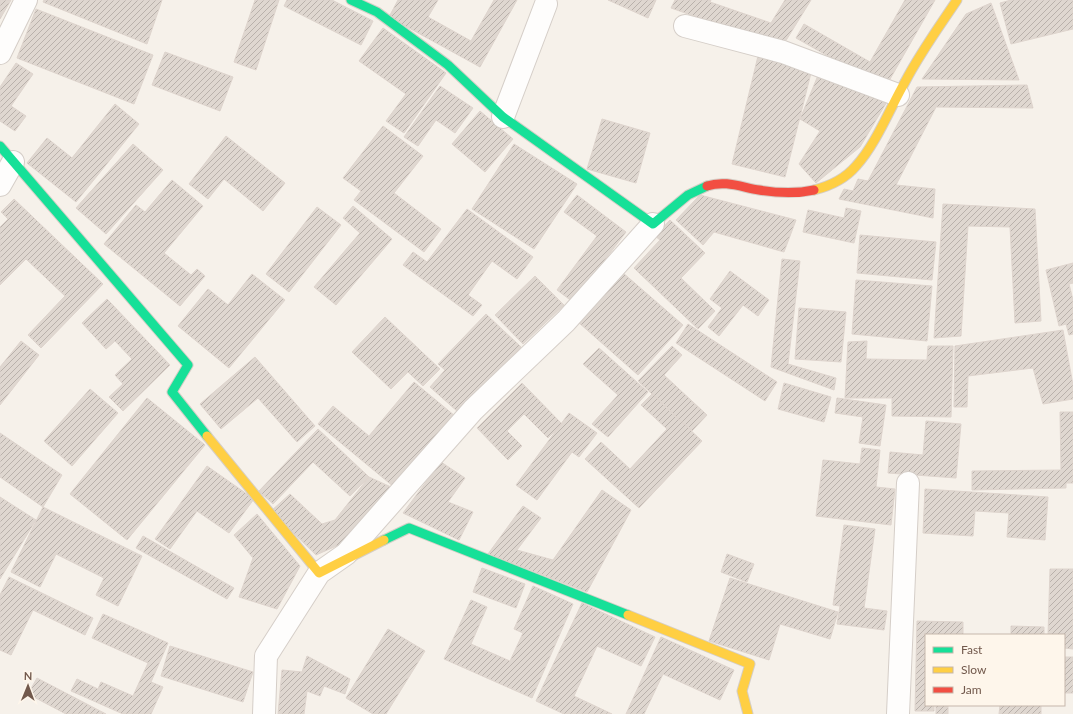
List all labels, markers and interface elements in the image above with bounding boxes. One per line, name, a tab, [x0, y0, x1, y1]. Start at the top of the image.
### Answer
legend	[925, 634, 1065, 706]
text: Fast	[961, 642, 983, 657]
text: Slow	[961, 662, 987, 677]
north arrow	[8, 666, 48, 706]
text: N	[24, 669, 33, 682]
text: Jam	[961, 682, 982, 697]

